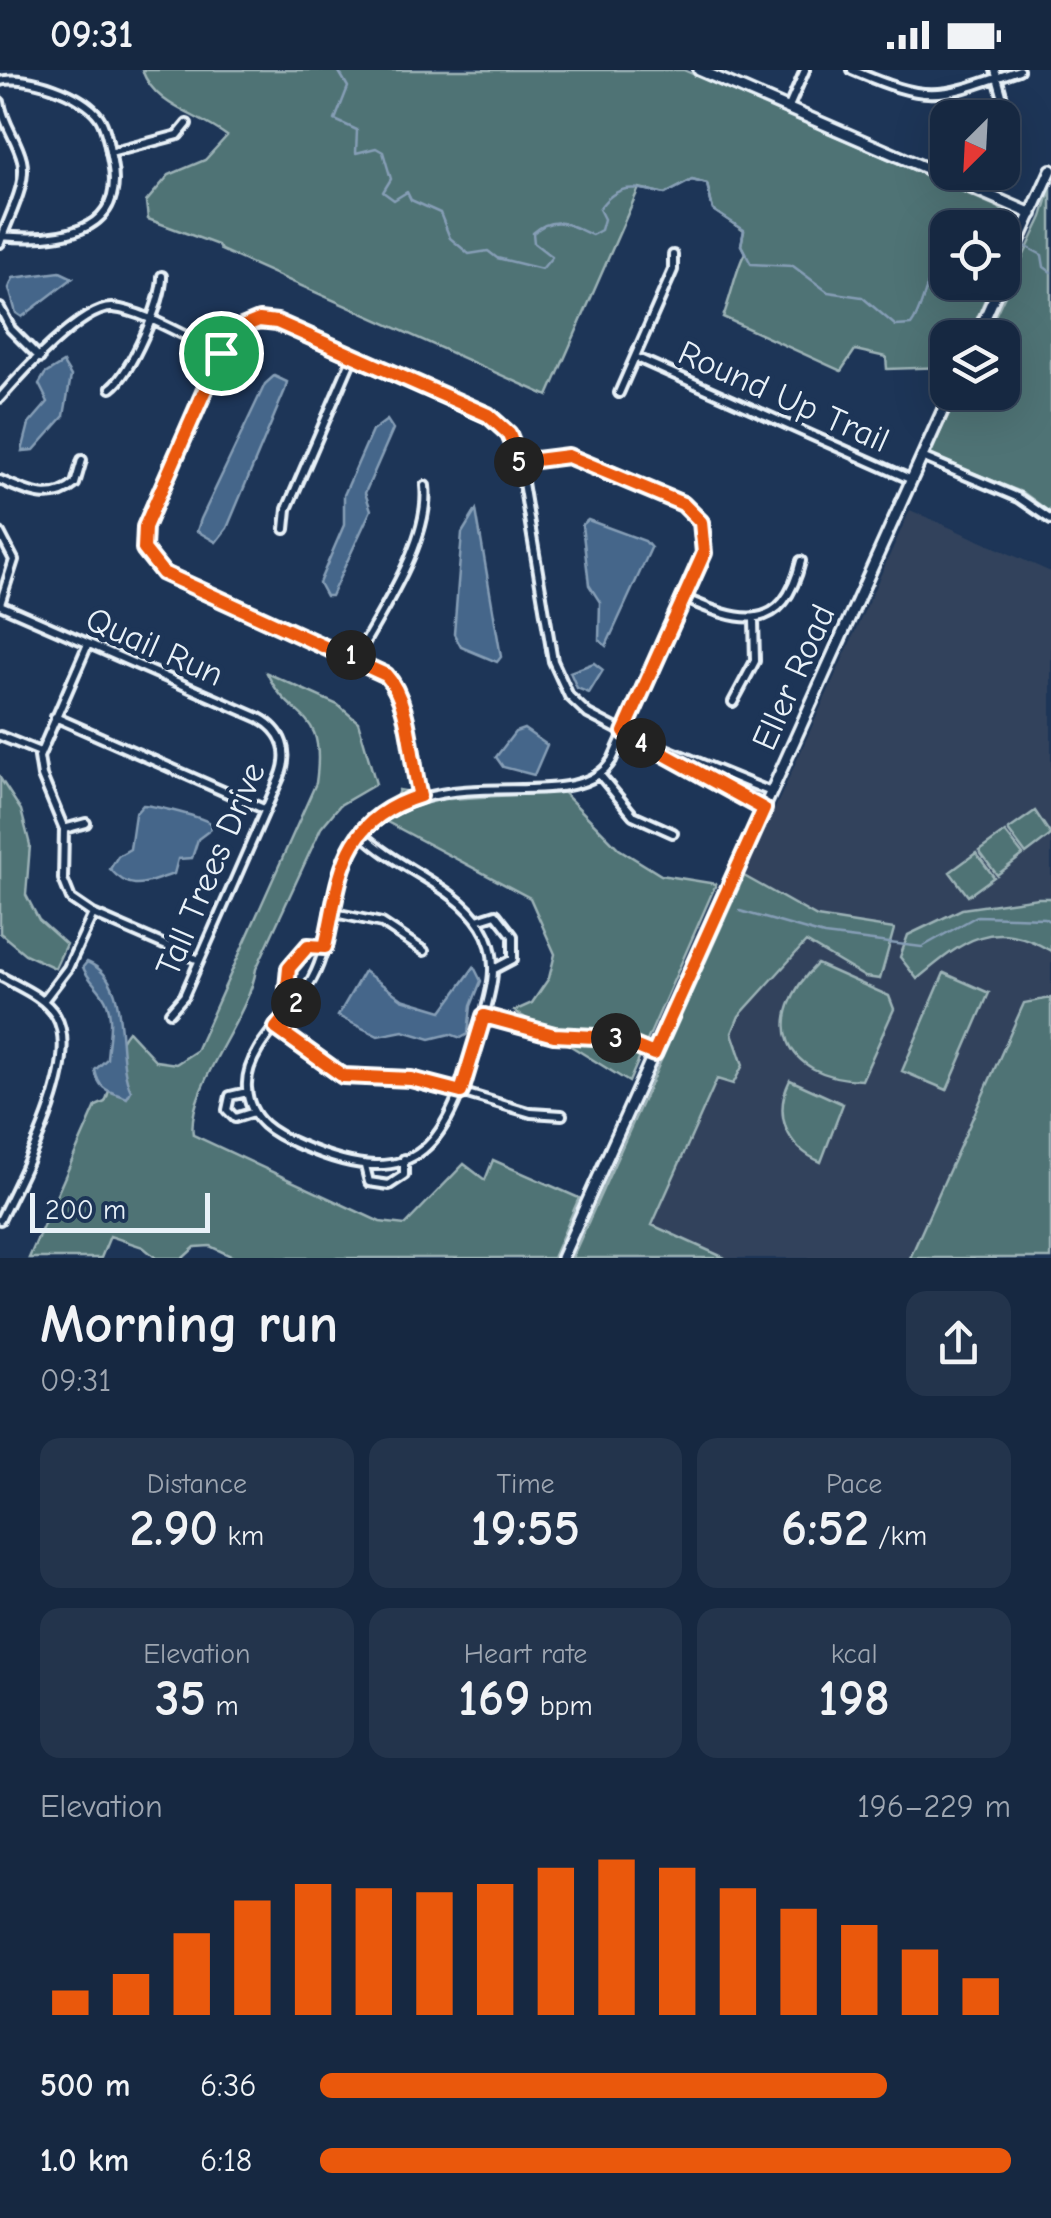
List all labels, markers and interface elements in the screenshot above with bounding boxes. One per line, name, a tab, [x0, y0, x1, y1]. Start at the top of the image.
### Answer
text: 09:31	[50, 13, 133, 57]
north arrow	[930, 100, 1020, 190]
map controls	[930, 100, 1020, 410]
button: locate	[930, 210, 1020, 300]
pin	[179, 311, 264, 396]
button: layers	[930, 320, 1020, 410]
icon: arrive	[194, 326, 249, 381]
street label: Round Up Trail	[672, 332, 895, 461]
pin: 5	[494, 437, 544, 487]
text: 5	[512, 446, 526, 478]
street label: Quail Run	[80, 598, 230, 695]
street label: Eller Road	[743, 598, 844, 756]
pin: 1	[326, 630, 376, 680]
text: 1	[345, 639, 357, 671]
pin: 4	[616, 718, 666, 768]
text: 4	[634, 727, 648, 759]
street label: Tall Trees Drive	[147, 756, 274, 982]
pin: 2	[271, 978, 321, 1028]
text: 2	[289, 987, 303, 1019]
pin: 3	[591, 1013, 641, 1063]
text: 3	[609, 1022, 623, 1054]
scale bar	[30, 1188, 210, 1232]
text: 200 m	[45, 1194, 126, 1226]
button: share	[906, 1291, 1011, 1396]
text: Morning run	[40, 1292, 338, 1356]
text: 09:31	[40, 1362, 111, 1399]
text: Distance	[147, 1468, 247, 1500]
text: Time	[496, 1468, 555, 1500]
text: Pace	[826, 1468, 882, 1500]
text: 2.90	[129, 1500, 218, 1558]
text: 19:55	[471, 1500, 580, 1558]
text: 6:52	[781, 1500, 869, 1558]
text: km	[218, 1520, 264, 1552]
text: /km	[869, 1520, 927, 1552]
text: Elevation	[143, 1638, 250, 1670]
text: Heart rate	[464, 1638, 587, 1670]
text: kcal	[831, 1638, 878, 1670]
text: 35	[155, 1670, 206, 1728]
text: 169	[458, 1670, 530, 1728]
text: 198	[818, 1670, 890, 1728]
text: m	[206, 1690, 239, 1722]
text: bpm	[530, 1690, 593, 1722]
text: Elevation	[40, 1788, 163, 1825]
text: 196–229 m	[857, 1788, 1011, 1825]
text: 500 m	[40, 2067, 130, 2104]
text: 6:36	[200, 2067, 257, 2104]
text: 1.0 km	[40, 2142, 129, 2179]
text: 6:18	[200, 2142, 252, 2179]

